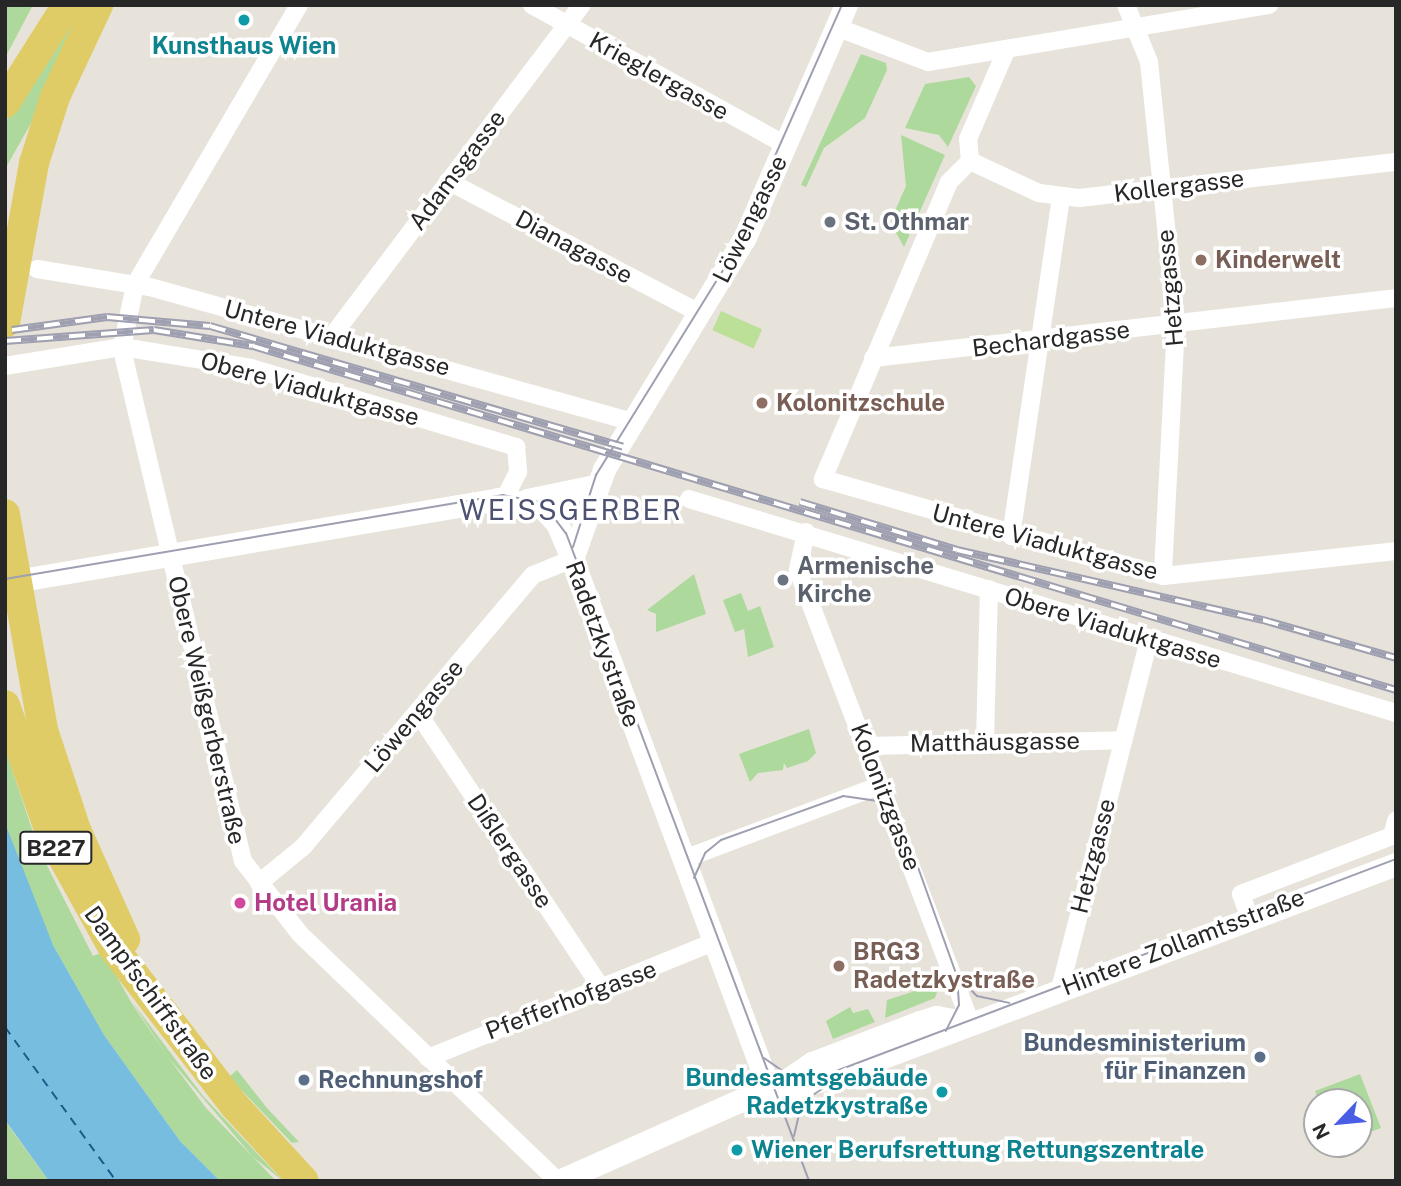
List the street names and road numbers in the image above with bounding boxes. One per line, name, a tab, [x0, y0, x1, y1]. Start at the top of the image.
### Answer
street label: Krieglergasse	[584, 26, 734, 126]
street label: Adamsgasse	[403, 104, 511, 236]
street label: Löwengasse	[707, 151, 793, 287]
street label: Kollergasse	[1112, 164, 1246, 208]
street label: Dianagasse	[511, 204, 637, 290]
street label: Hetzgasse	[1151, 228, 1189, 348]
street label: Untere Viaduktgasse	[221, 294, 453, 382]
street label: Bechardgasse	[970, 315, 1132, 363]
street label: Obere Viaduktgasse	[197, 346, 423, 432]
street label: Untere Viaduktgasse	[929, 498, 1161, 586]
street label: Radetzkystraße	[560, 557, 646, 731]
street label: Obere Weißgerberstraße	[162, 573, 252, 847]
street label: Obere Viaduktgasse	[1001, 581, 1225, 675]
street label: Löwengasse	[359, 654, 469, 778]
street label: Kolonitzgasse	[845, 719, 927, 875]
street label: Matthäusgasse	[910, 726, 1080, 758]
street label: Dißlergasse	[461, 788, 559, 914]
street label: Hetzgasse	[1065, 796, 1121, 916]
road number: B227	[19, 828, 93, 868]
street label: Hintere Zollamtsstraße	[1058, 882, 1308, 1002]
street label: Dampfschiffstraße	[78, 900, 224, 1086]
street label: Pfefferhofgasse	[481, 954, 661, 1046]

